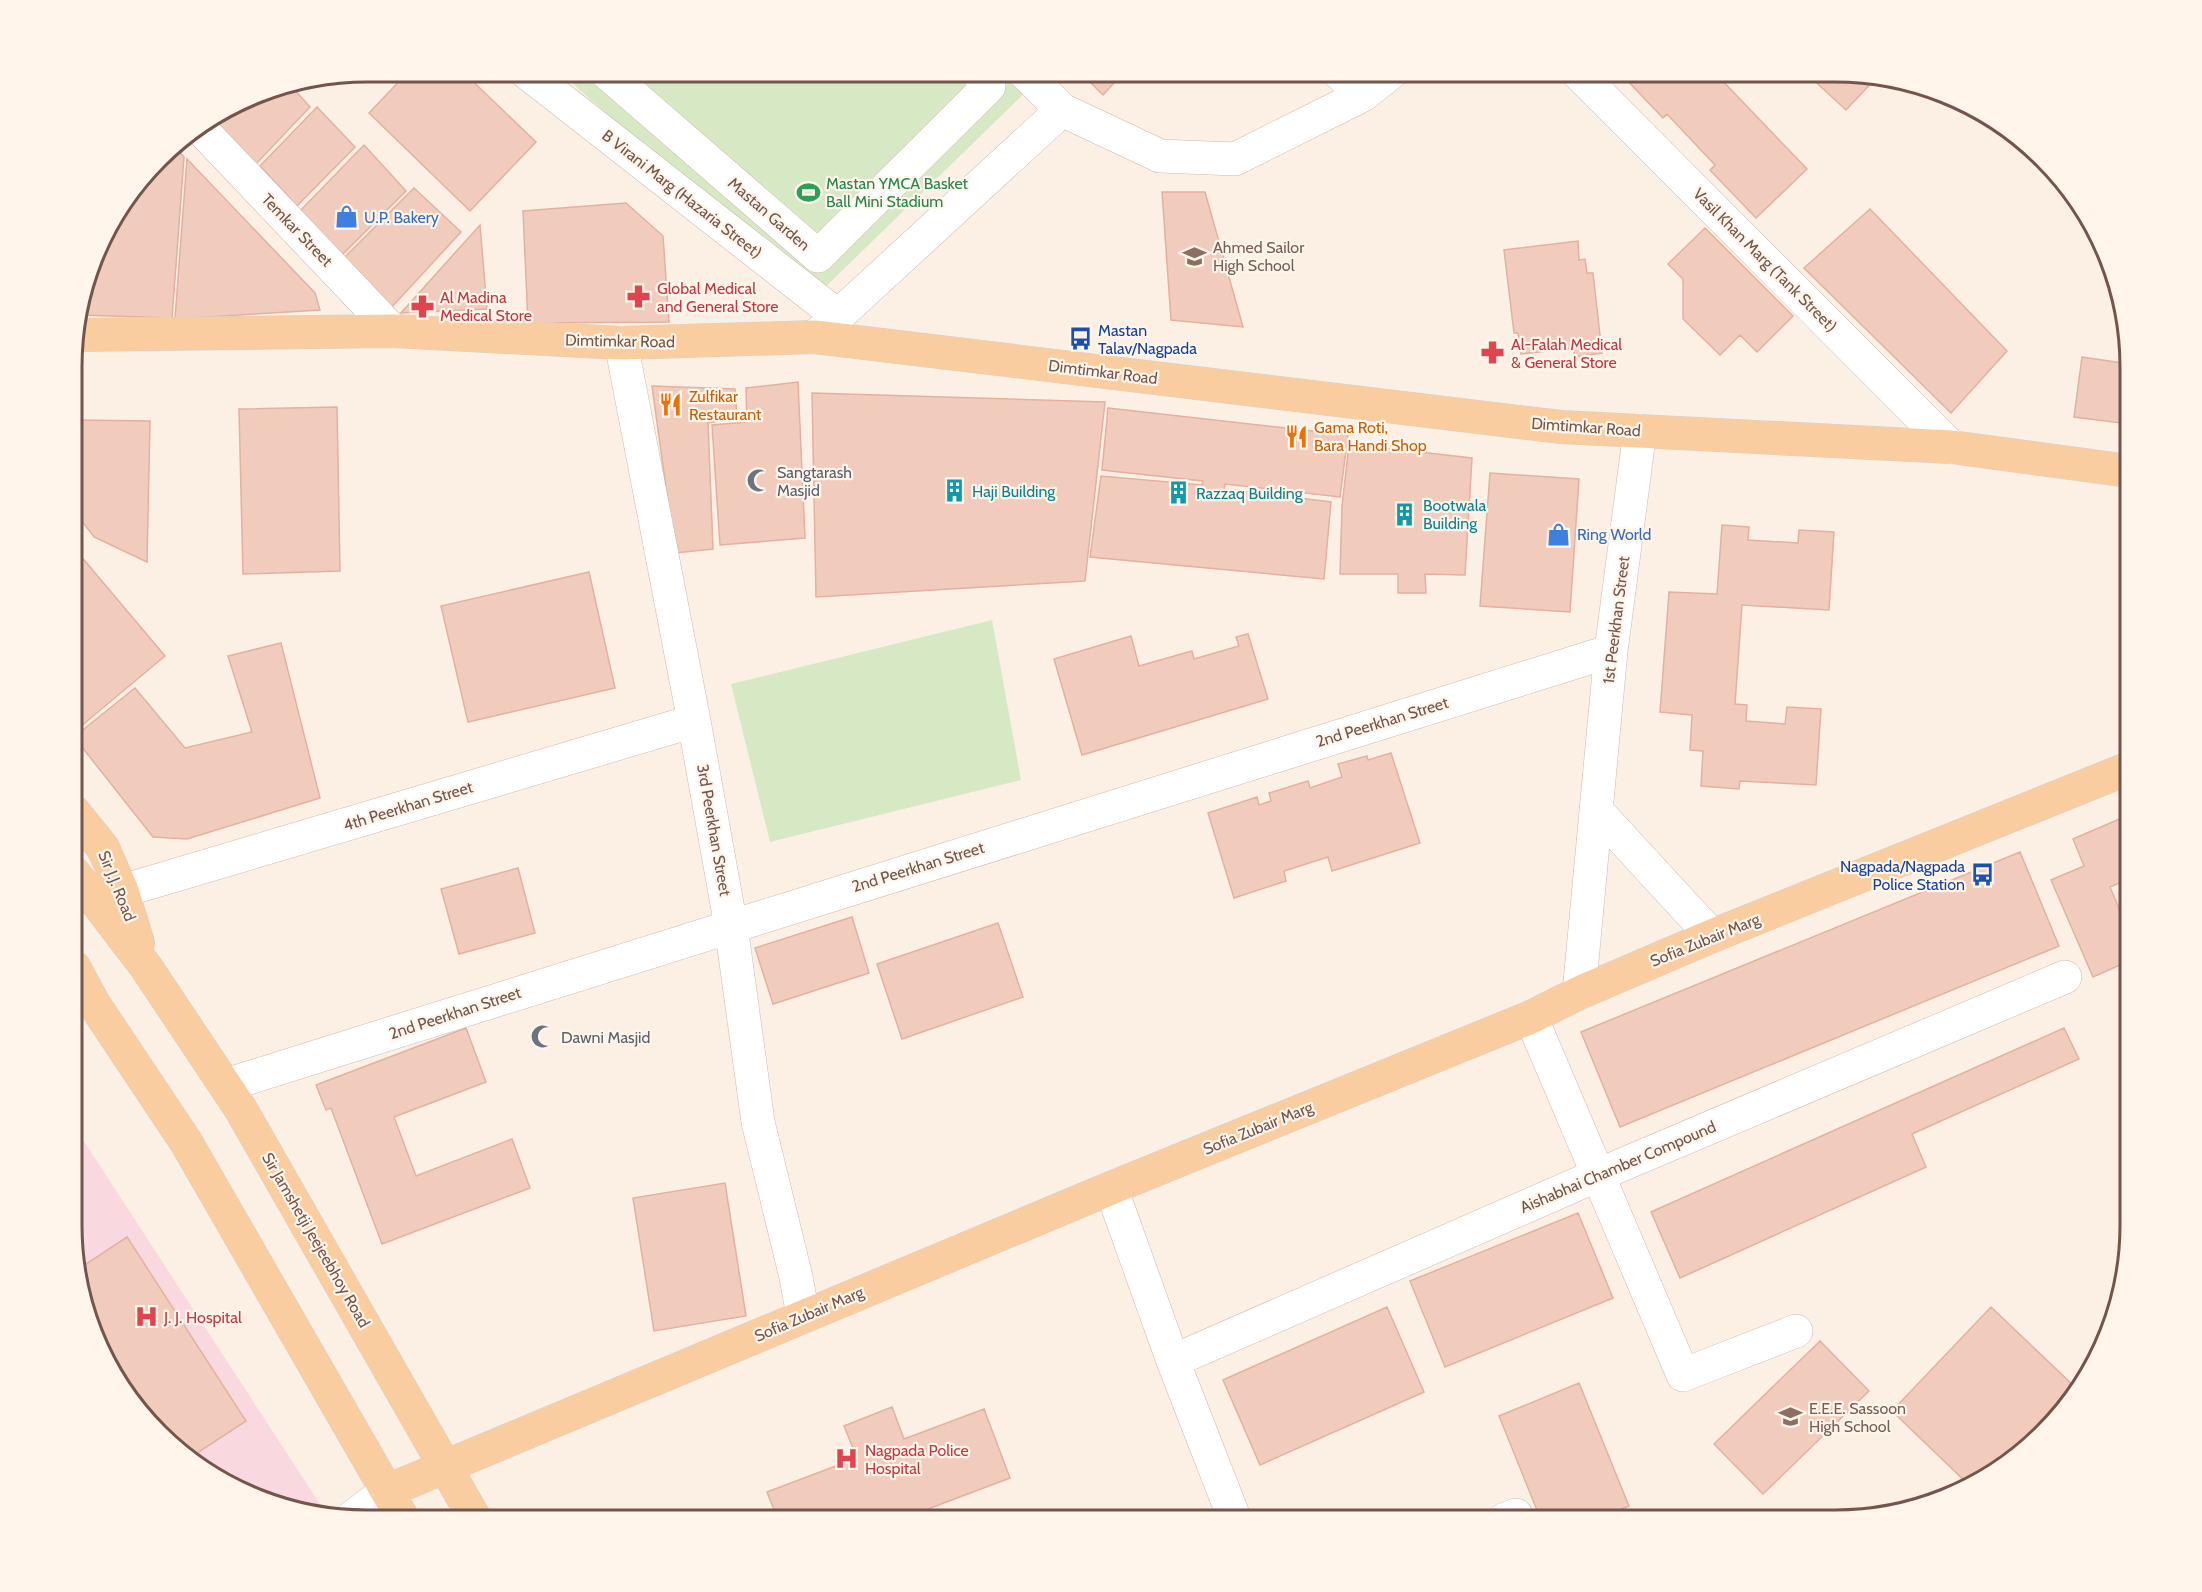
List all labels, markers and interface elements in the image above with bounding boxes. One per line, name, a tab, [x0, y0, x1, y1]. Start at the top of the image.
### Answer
street label: B Virani Marg (Hazaria Street)	[598, 126, 766, 262]
street label: Mastan Garden	[724, 173, 814, 255]
place label: Mastan YMCA Basket Ball Mini Stadium	[826, 174, 969, 211]
sports icon: Mastan YMCA Basket Ball Mini Stadium	[795, 179, 821, 205]
street label: Vasil Khan Marg (Tank Street)	[1689, 184, 1841, 336]
street label: Temkar Street	[258, 190, 337, 271]
shop icon: U.P. Bakery	[333, 204, 359, 230]
place label: U.P. Bakery	[364, 208, 439, 227]
place label: Ahmed Sailor High School	[1213, 238, 1305, 275]
school or university icon: Ahmed Sailor High School	[1182, 243, 1208, 269]
place label: Global Medical and General Store	[657, 279, 778, 316]
pharmacy icon: Global Medical and General Store	[626, 284, 652, 310]
place label: Al Madina Medical Store	[440, 288, 532, 325]
pharmacy icon: Al Madina Medical Store	[409, 293, 435, 319]
place label: Mastan Talav/Nagpada	[1098, 321, 1197, 358]
bus stop icon: Mastan Talav/Nagpada	[1067, 326, 1093, 352]
street label: Dimtimkar Road	[565, 331, 675, 351]
place label: Al-Falah Medical & General Store	[1511, 335, 1622, 372]
pharmacy icon: Al-Falah Medical & General Store	[1480, 340, 1506, 366]
street label: Dimtimkar Road	[1047, 356, 1159, 388]
place label: Zulfikar Restaurant	[689, 387, 762, 424]
restaurant icon: Zulfikar Restaurant	[658, 392, 684, 418]
street label: Dimtimkar Road	[1531, 414, 1641, 440]
place label: Gama Roti, Bara Handi Shop	[1314, 418, 1427, 455]
restaurant icon: Gama Roti, Bara Handi Shop	[1283, 423, 1309, 449]
place label: Sangtarash Masjid	[777, 463, 852, 500]
mosque icon: Sangtarash Masjid	[746, 468, 772, 494]
building icon: Haji Building	[941, 478, 967, 504]
building icon: Razzaq Building	[1165, 480, 1191, 506]
place label: Haji Building	[972, 482, 1056, 501]
place label: Razzaq Building	[1196, 484, 1304, 503]
place label: Bootwala Building	[1423, 496, 1486, 533]
building icon: Bootwala Building	[1392, 501, 1418, 527]
shop icon: Ring World	[1546, 521, 1572, 547]
place label: Ring World	[1577, 525, 1651, 544]
street label: 1st Peerkhan Street	[1599, 555, 1633, 685]
street label: 2nd Peerkhan Street	[1314, 693, 1451, 751]
street label: 3rd Peerkhan Street	[693, 763, 735, 898]
street label: 4th Peerkhan Street	[341, 777, 476, 835]
street label: 2nd Peerkhan Street	[850, 838, 987, 896]
street label: Sir J.J. Road	[94, 848, 140, 924]
place label: Nagpada/Nagpada Police Station	[1840, 857, 1965, 894]
bus stop icon: Nagpada/Nagpada Police Station	[1970, 862, 1996, 888]
street label: Sofia Zubair Marg	[1647, 909, 1764, 971]
street label: 2nd Peerkhan Street	[387, 983, 524, 1043]
mosque icon: Dawni Masjid	[530, 1024, 556, 1050]
place label: Dawni Masjid	[561, 1028, 650, 1047]
street label: Sofia Zubair Marg	[1200, 1097, 1317, 1159]
street label: Aishabhai Chamber Compound	[1517, 1117, 1719, 1217]
street label: Sir Jamshetji Jeejeebhoy Road	[258, 1149, 374, 1331]
street label: Sofia Zubair Marg	[752, 1282, 867, 1346]
hospital icon: J. J. Hospital	[133, 1304, 159, 1330]
place label: J. J. Hospital	[163, 1308, 242, 1327]
place label: E.E.E. Sassoon High School	[1809, 1399, 1906, 1436]
school or university icon: E.E.E. Sassoon High School	[1778, 1404, 1804, 1430]
place label: Nagpada Police Hospital	[865, 1441, 969, 1478]
hospital icon: Nagpada Police Hospital	[834, 1446, 860, 1472]

